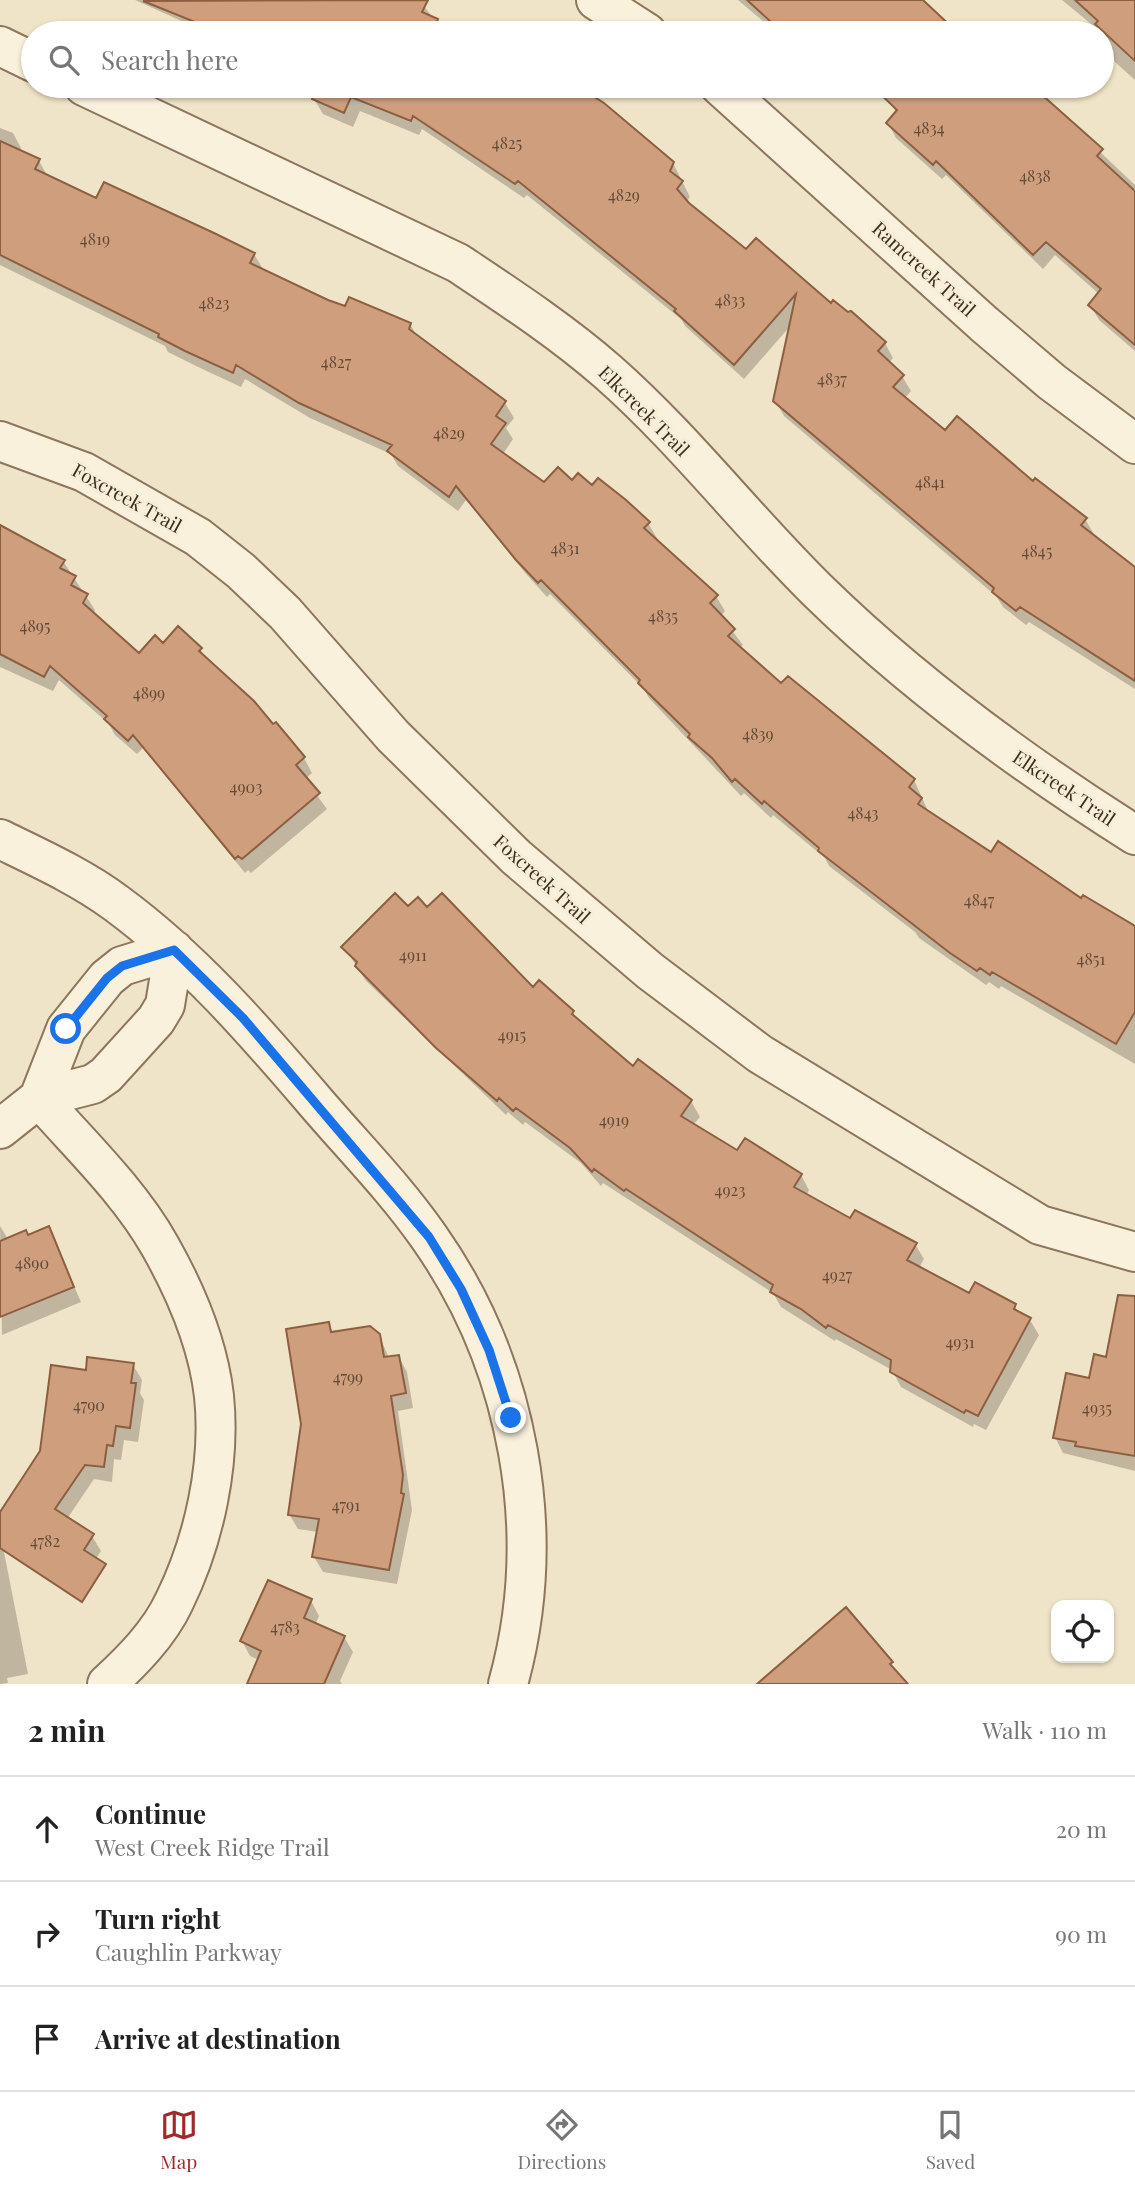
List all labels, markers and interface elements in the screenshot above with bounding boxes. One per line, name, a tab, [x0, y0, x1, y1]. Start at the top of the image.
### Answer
search box	[21, 21, 1114, 98]
icon: search	[45, 41, 83, 79]
text: Search here	[101, 42, 238, 77]
house number: 4834	[913, 117, 945, 138]
house number: 4825	[492, 132, 522, 153]
house number: 4838	[1019, 165, 1051, 186]
house number: 4829	[608, 184, 640, 205]
street label: Ramcreek Trail	[868, 215, 982, 322]
house number: 4819	[80, 228, 110, 249]
house number: 4833	[715, 289, 745, 310]
house number: 4823	[198, 292, 230, 313]
house number: 4827	[321, 351, 352, 372]
street label: Elkcreek Trail	[594, 359, 696, 462]
house number: 4837	[817, 368, 847, 389]
house number: 4829	[433, 422, 465, 443]
street label: Foxcreek Trail	[68, 456, 188, 538]
house number: 4841	[915, 471, 945, 492]
house number: 4831	[550, 537, 580, 558]
house number: 4845	[1022, 540, 1052, 561]
house number: 4835	[648, 605, 678, 626]
house number: 4895	[19, 615, 51, 636]
house number: 4899	[133, 682, 165, 703]
house number: 4839	[742, 723, 774, 744]
street label: Elkcreek Trail	[1008, 743, 1121, 831]
house number: 4903	[230, 776, 262, 797]
house number: 4843	[847, 802, 879, 823]
street label: Foxcreek Trail	[489, 828, 597, 929]
house number: 4847	[964, 889, 995, 910]
house number: 4911	[399, 944, 427, 965]
house number: 4851	[1077, 948, 1105, 969]
route start	[50, 1013, 81, 1044]
house number: 4915	[498, 1024, 526, 1045]
house number: 4919	[599, 1109, 629, 1130]
house number: 4923	[715, 1179, 745, 1200]
house number: 4890	[15, 1252, 49, 1273]
house number: 4927	[822, 1264, 853, 1285]
house number: 4931	[945, 1331, 975, 1352]
house number: 4799	[333, 1366, 363, 1387]
house number: 4790	[73, 1394, 105, 1415]
house number: 4935	[1082, 1397, 1112, 1418]
route end	[495, 1402, 526, 1433]
house number: 4791	[332, 1494, 360, 1515]
house number: 4782	[30, 1530, 60, 1551]
map controls	[1051, 1600, 1114, 1663]
button: locate	[1051, 1600, 1114, 1663]
house number: 4783	[270, 1616, 300, 1637]
text: 2 min	[28, 1710, 105, 1750]
text: Walk · 110 m	[982, 1714, 1107, 1745]
text: Continue	[95, 1796, 206, 1831]
icon: ahead	[28, 1810, 66, 1848]
text: 20 m	[1056, 1813, 1107, 1844]
text: West Creek Ridge Trail	[95, 1831, 330, 1862]
text: Turn right	[95, 1901, 221, 1936]
icon: right	[28, 1915, 66, 1953]
text: 90 m	[1055, 1918, 1107, 1949]
text: Caughlin Parkway	[95, 1936, 282, 1967]
icon: arrive	[28, 2020, 66, 2058]
text: Arrive at destination	[95, 2021, 341, 2056]
tab: Map	[160, 2106, 198, 2174]
tab: Directions	[517, 2106, 606, 2174]
tab: Saved	[926, 2106, 975, 2174]

